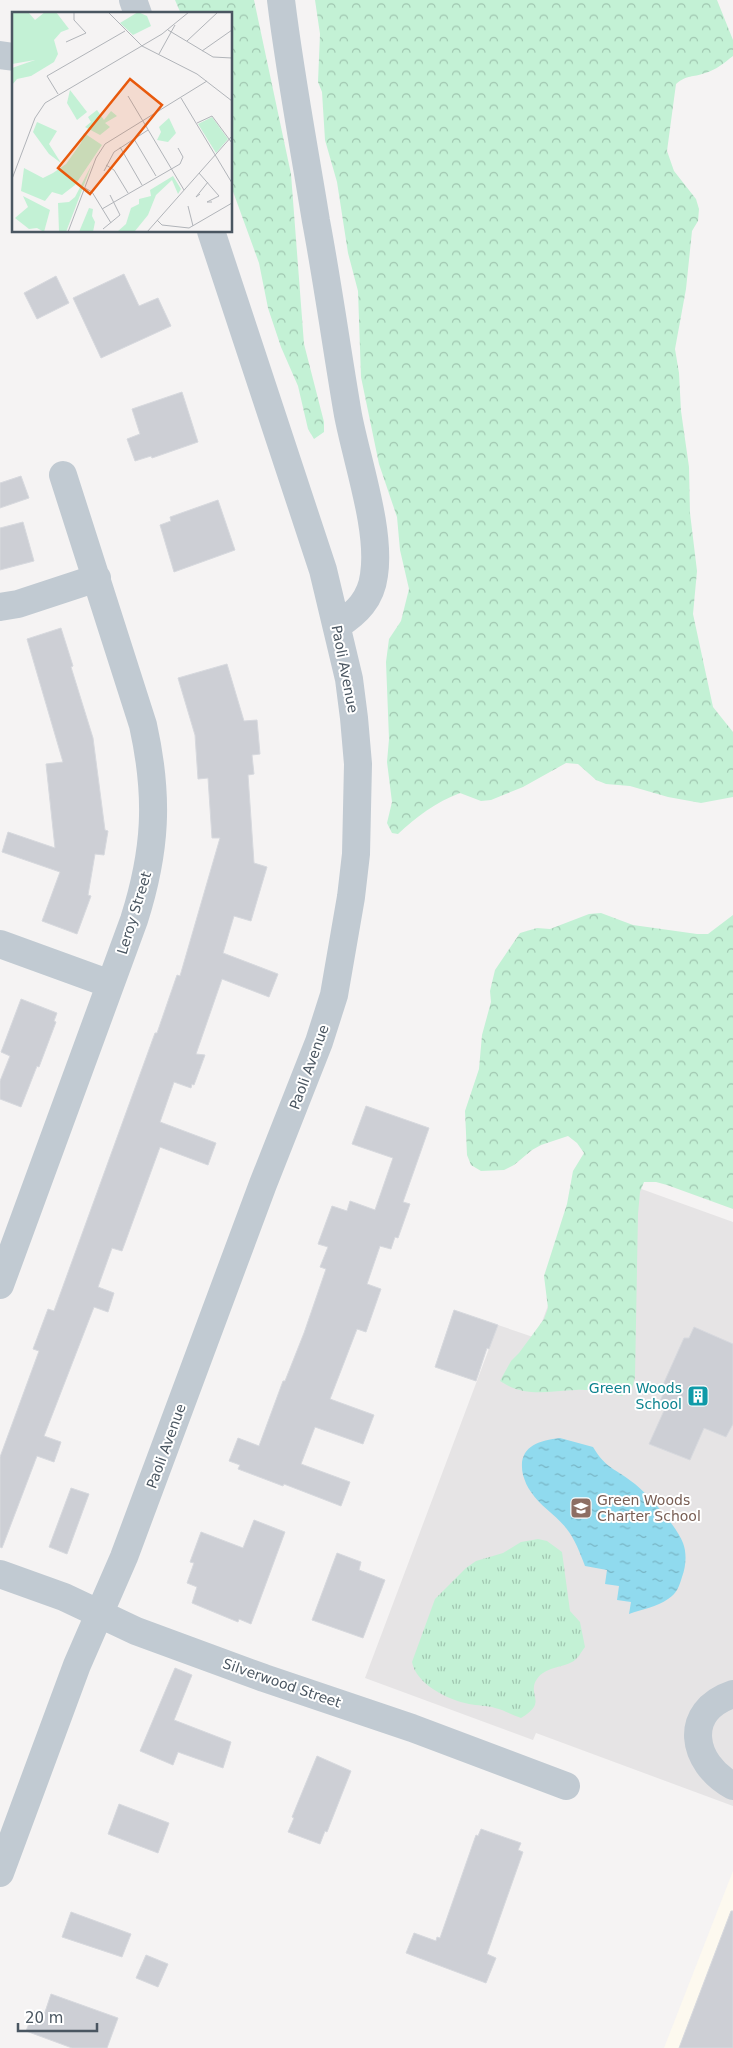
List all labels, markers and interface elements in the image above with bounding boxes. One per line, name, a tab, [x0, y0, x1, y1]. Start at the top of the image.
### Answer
inset map	[12, 12, 232, 232]
street label: Paoli Avenue	[329, 624, 361, 714]
street label: Leroy Street	[114, 869, 154, 956]
street label: Paoli Avenue	[286, 1022, 332, 1112]
place label: Green Woods School	[589, 1380, 682, 1412]
building icon: Green Woods School	[686, 1384, 710, 1408]
street label: Paoli Avenue	[143, 1401, 189, 1491]
place label: Green Woods Charter School	[597, 1492, 701, 1524]
school or university icon: Green Woods Charter School	[569, 1496, 593, 1520]
street label: Silverwood Street	[221, 1655, 344, 1711]
scale bar	[18, 2000, 96, 2032]
text: 20 m	[25, 2009, 63, 2027]

